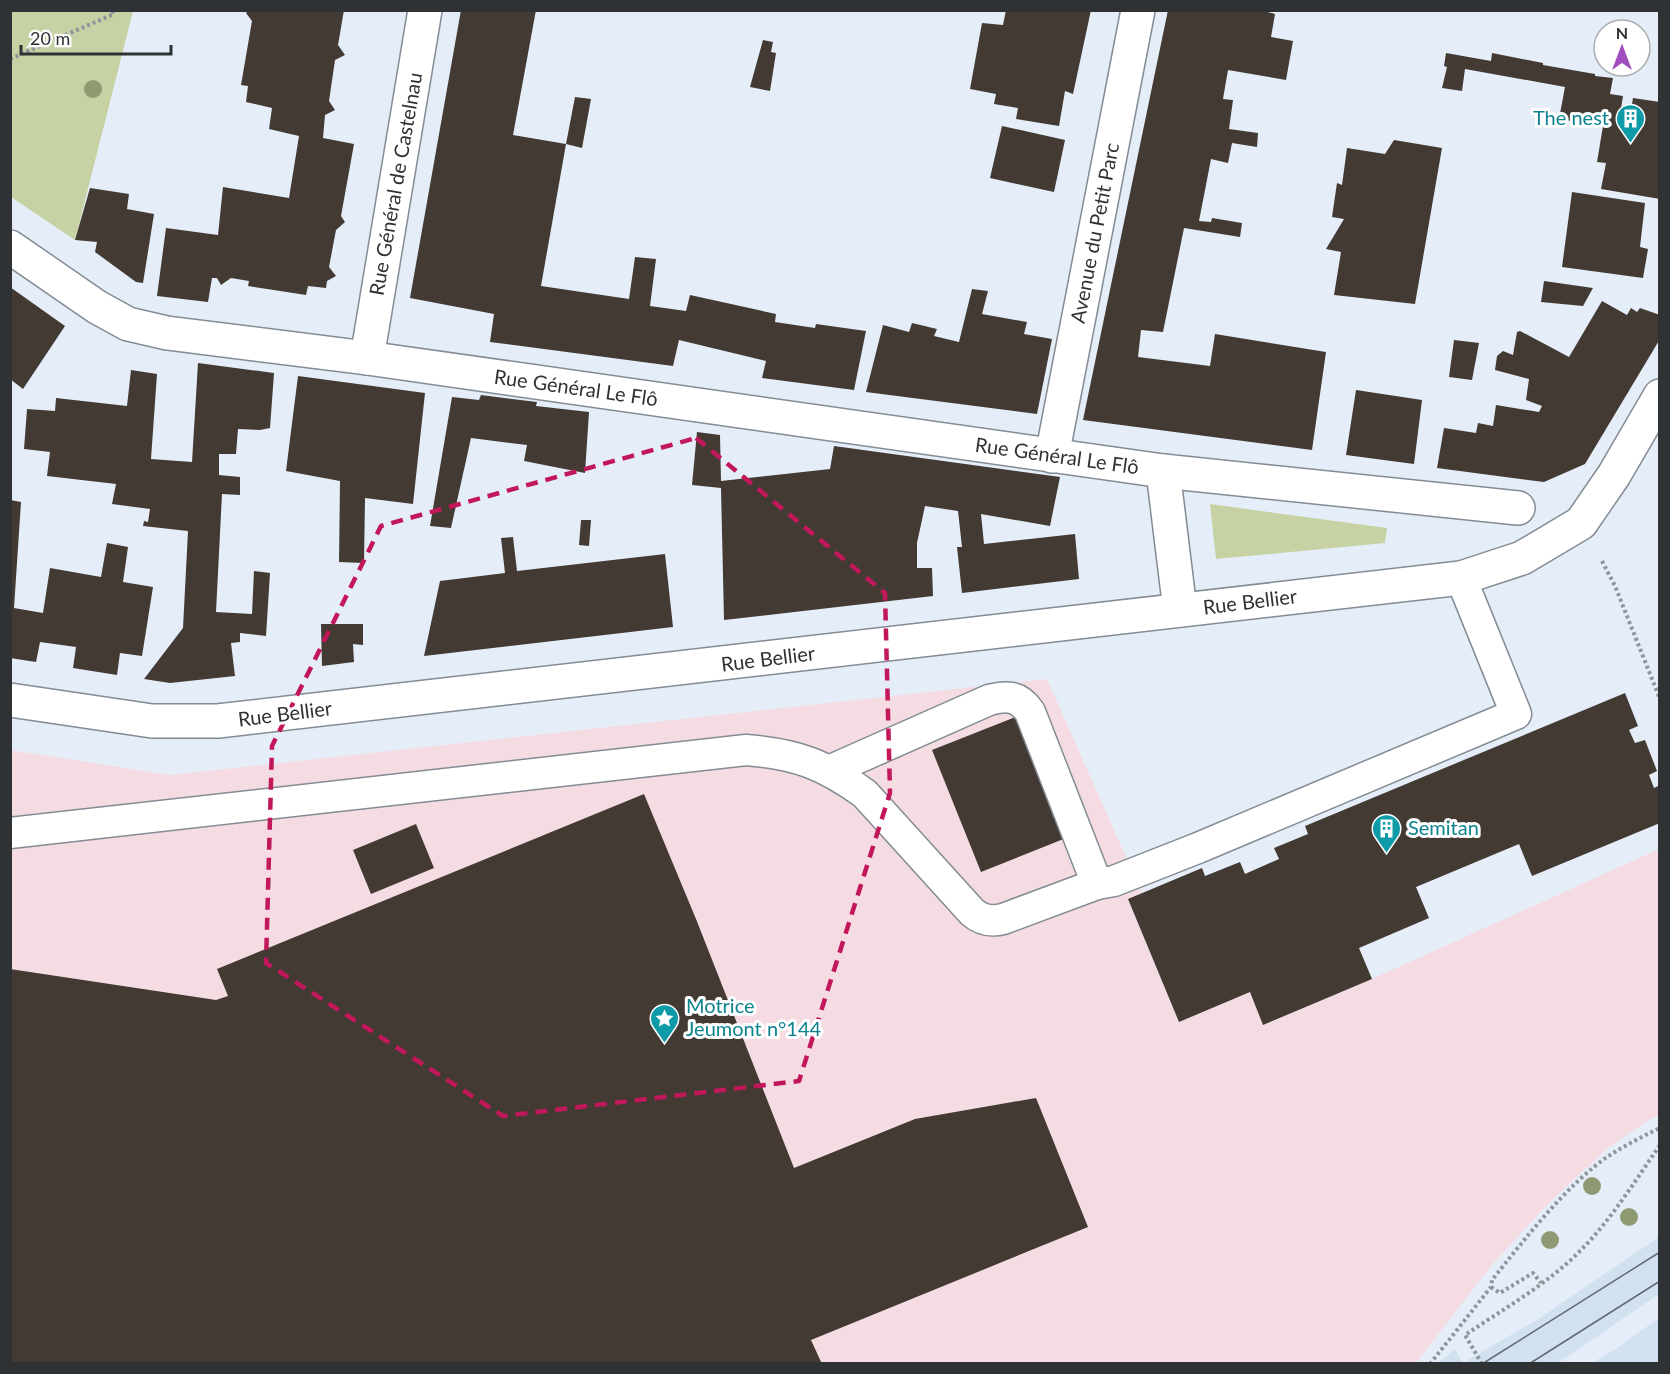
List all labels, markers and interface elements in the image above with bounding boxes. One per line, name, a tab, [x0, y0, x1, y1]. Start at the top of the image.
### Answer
scale bar	[21, 18, 171, 56]
north arrow	[1592, 18, 1652, 78]
text: N	[1616, 23, 1628, 42]
text: 20 m	[30, 27, 70, 49]
street label: Rue Général de Castelnau	[364, 70, 426, 297]
building icon: The nest	[1614, 102, 1646, 144]
place label: The nest	[1533, 105, 1609, 129]
street label: Avenue du Petit Parc	[1065, 140, 1123, 325]
street label: Rue Général Le Flô	[493, 364, 660, 410]
street label: Rue Général Le Flô	[974, 432, 1141, 478]
street label: Rue Bellier	[1202, 583, 1299, 619]
street label: Rue Bellier	[720, 640, 817, 676]
street label: Rue Bellier	[237, 695, 334, 731]
building icon: Semitan	[1371, 812, 1403, 854]
place label: Semitan	[1408, 815, 1479, 839]
place label: Motrice Jeumont n°144	[686, 993, 822, 1040]
place icon: Motrice Jeumont n°144	[649, 1002, 681, 1044]

